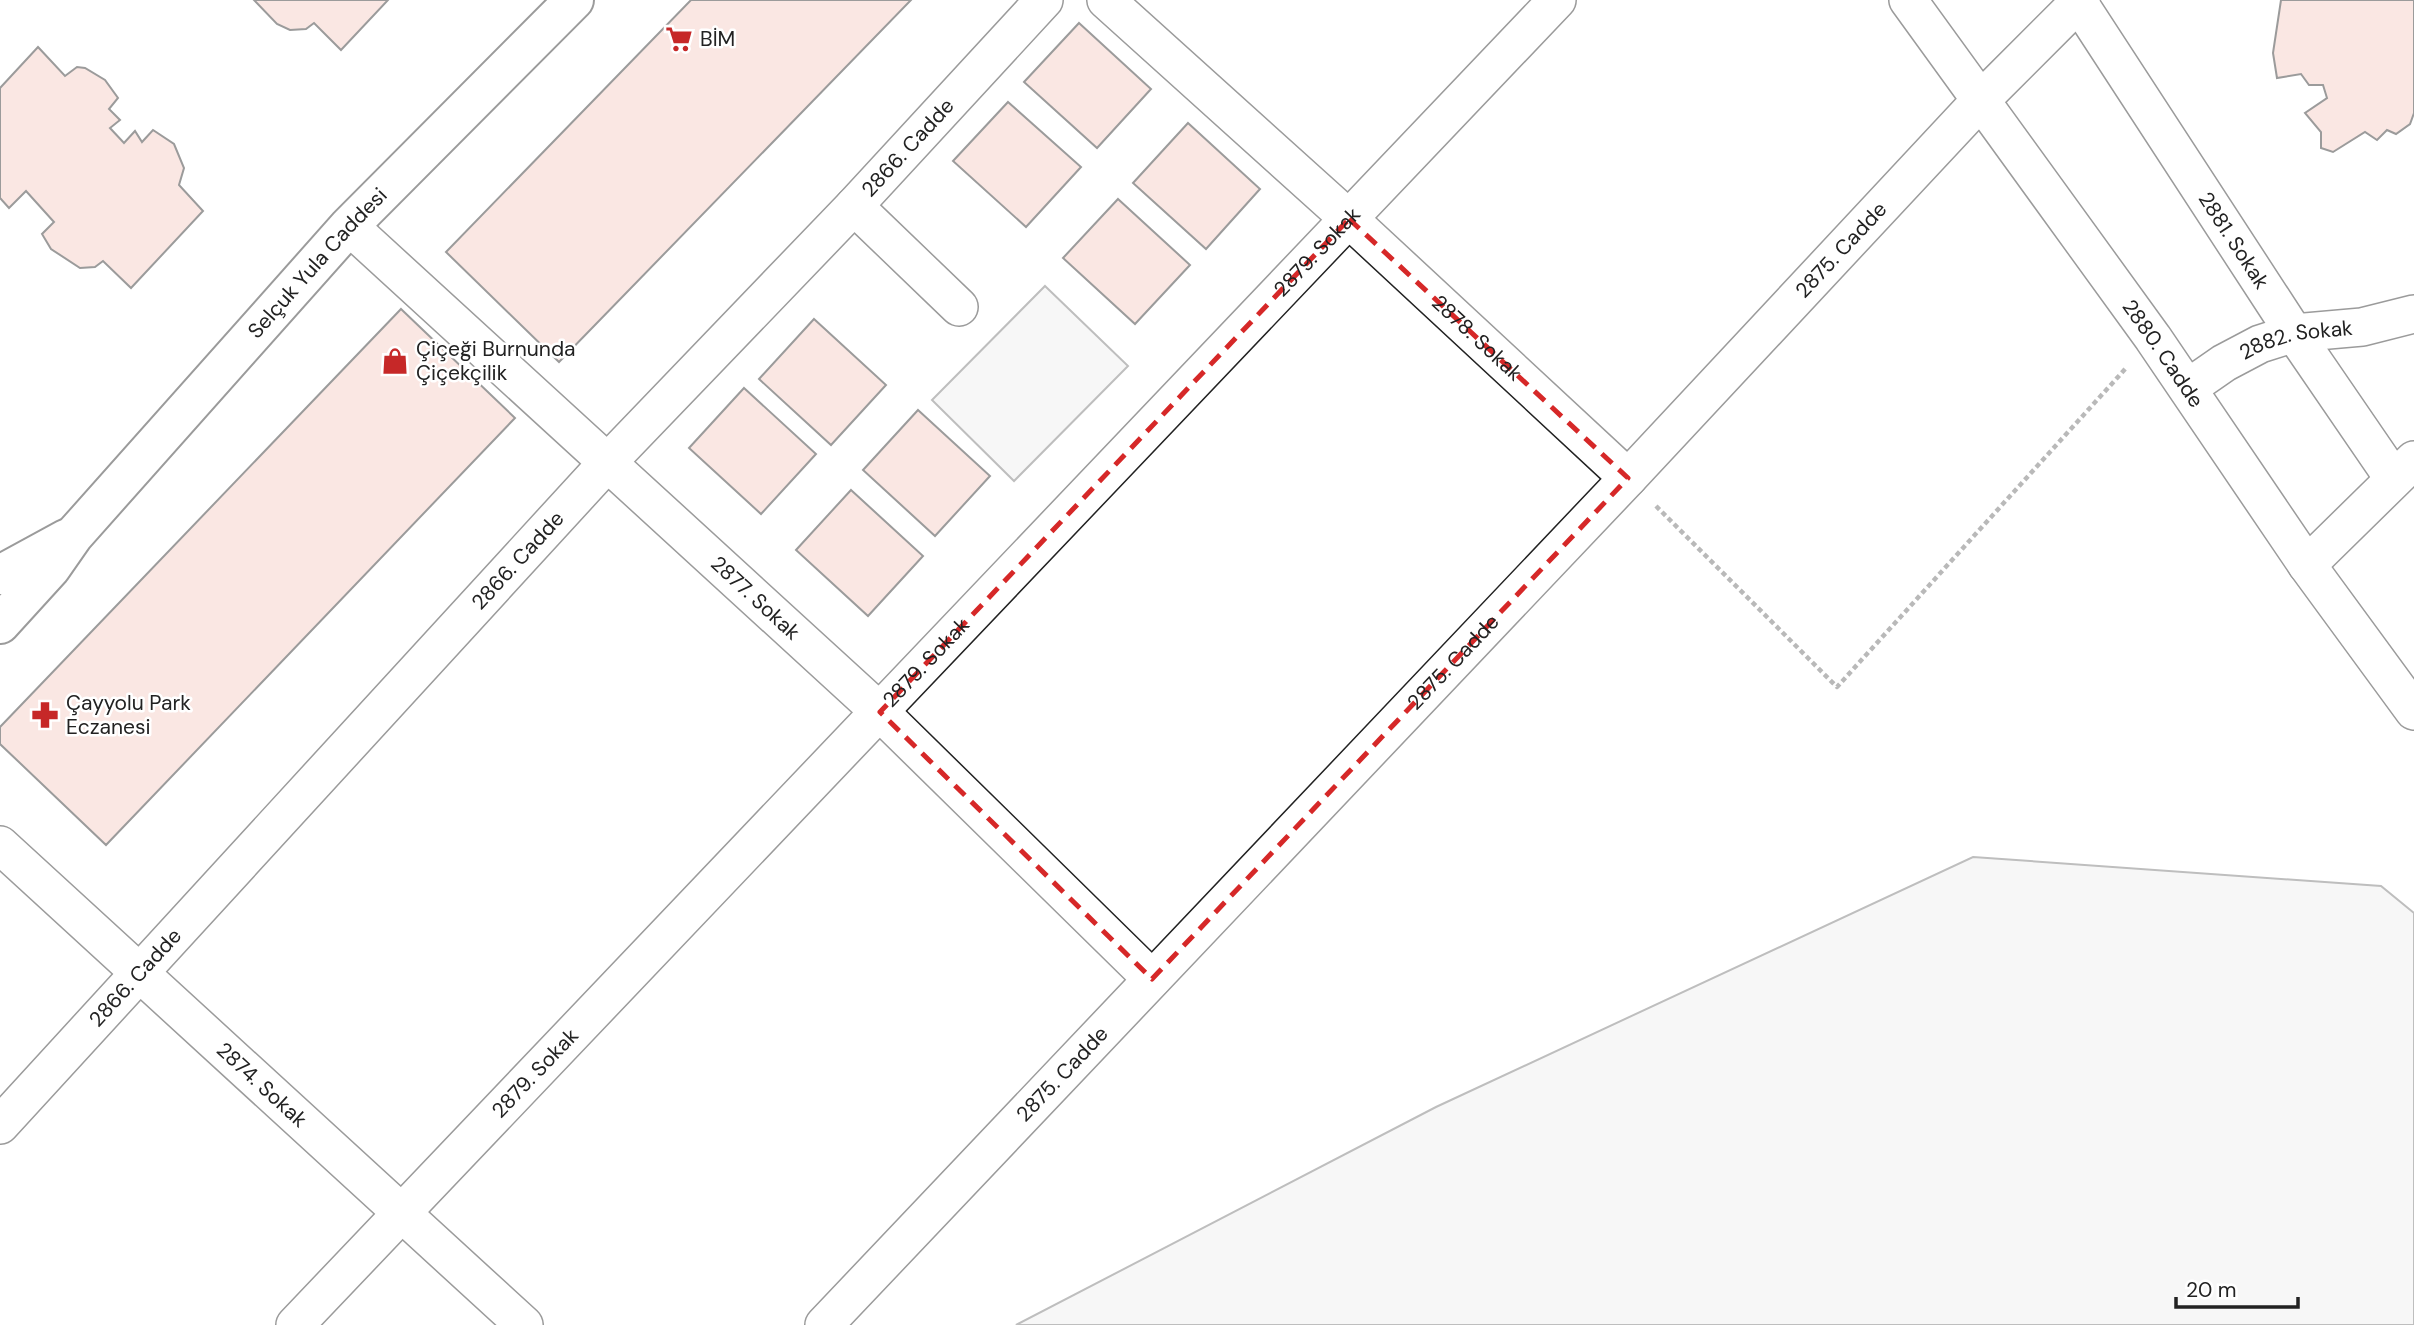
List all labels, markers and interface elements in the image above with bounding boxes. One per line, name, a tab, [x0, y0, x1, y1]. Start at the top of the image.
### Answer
supermarket icon: BİM	[664, 24, 694, 54]
place label: BİM	[700, 25, 735, 53]
street label: 2866. Cadde	[855, 92, 960, 203]
street label: Selçuk Yula Caddesi	[241, 182, 393, 344]
street label: 2881. Sokak	[2192, 187, 2276, 295]
street label: 2875. Cadde	[1789, 196, 1893, 304]
street label: 2879. Sokak	[1268, 201, 1367, 303]
street label: 2878. Sokak	[1426, 289, 1529, 387]
street label: 2880. Cadde	[2116, 294, 2210, 413]
street label: 2882. Sokak	[2234, 314, 2354, 366]
place label: Çiçeği Burnunda Çiçekçilik	[416, 335, 576, 387]
shop icon: Çiçeği Burnunda Çiçekçilik	[380, 346, 410, 376]
street label: 2866. Cadde	[465, 505, 570, 616]
street label: 2877. Sokak	[705, 550, 807, 646]
street label: 2875. Cadde	[1401, 608, 1505, 716]
street label: 2879. Sokak	[877, 611, 976, 713]
place label: Çayyolu Park Eczanesi	[66, 689, 191, 741]
pharmacy icon: Çayyolu Park Eczanesi	[30, 700, 60, 730]
street label: 2866. Cadde	[83, 922, 188, 1033]
street label: 2875. Cadde	[1010, 1020, 1114, 1128]
street label: 2879. Sokak	[486, 1022, 585, 1124]
street label: 2874. Sokak	[210, 1036, 313, 1134]
scale bar	[2176, 1266, 2298, 1310]
text: 20 m	[2186, 1276, 2237, 1304]

